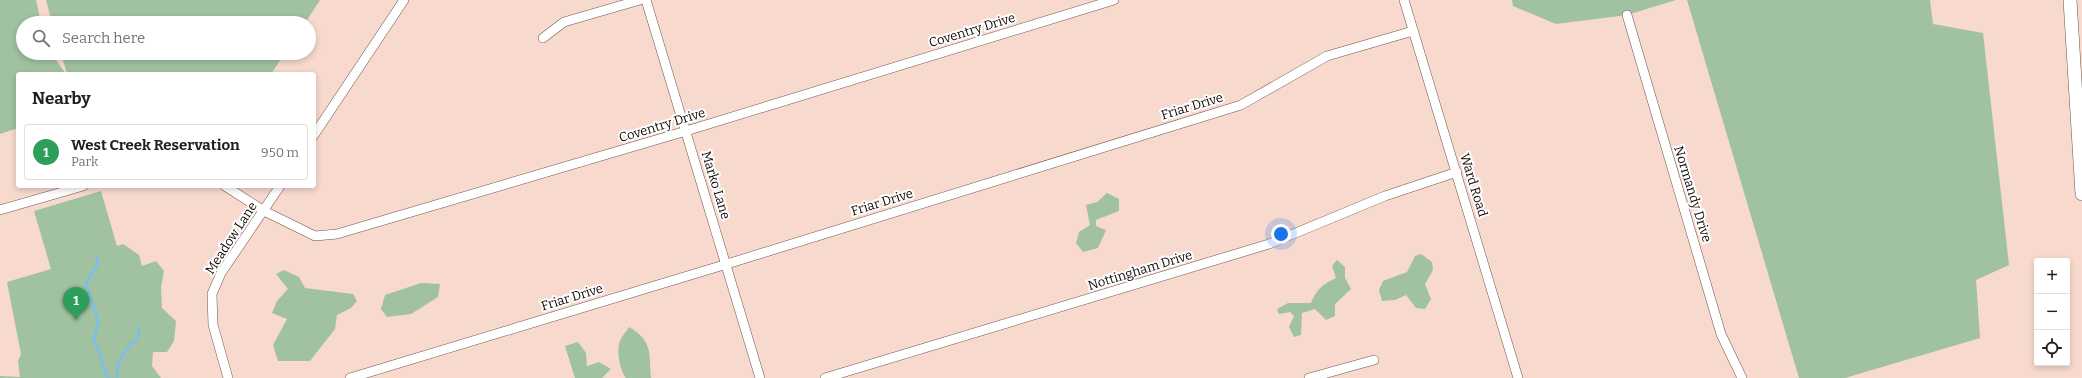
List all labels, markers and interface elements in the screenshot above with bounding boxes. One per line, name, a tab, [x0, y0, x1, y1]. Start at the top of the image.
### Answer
street label: Coventry Drive	[927, 10, 1017, 50]
search box	[16, 16, 316, 60]
icon: search	[30, 27, 52, 49]
text: Search here	[62, 29, 145, 47]
text: Nearby	[32, 88, 91, 109]
street label: Friar Drive	[1159, 89, 1225, 123]
street label: Coventry Drive	[617, 105, 707, 145]
text: West Creek Reservation	[71, 136, 240, 154]
street label: Normandy Drive	[1671, 144, 1715, 244]
text: 1	[43, 145, 49, 160]
text: 950 m	[261, 145, 299, 160]
street label: Marko Lane	[699, 149, 733, 221]
street label: Ward Road	[1457, 151, 1491, 219]
text: Park	[71, 154, 98, 169]
street label: Friar Drive	[849, 185, 915, 219]
street label: Meadow Lane	[202, 199, 260, 277]
your location	[1271, 224, 1291, 244]
street label: Nottingham Drive	[1086, 247, 1194, 293]
map controls	[2034, 258, 2070, 366]
button: +	[2034, 258, 2070, 294]
street label: Friar Drive	[539, 280, 605, 314]
pin: 1	[63, 287, 89, 320]
button: −	[2034, 294, 2070, 330]
button: locate	[2034, 330, 2070, 366]

